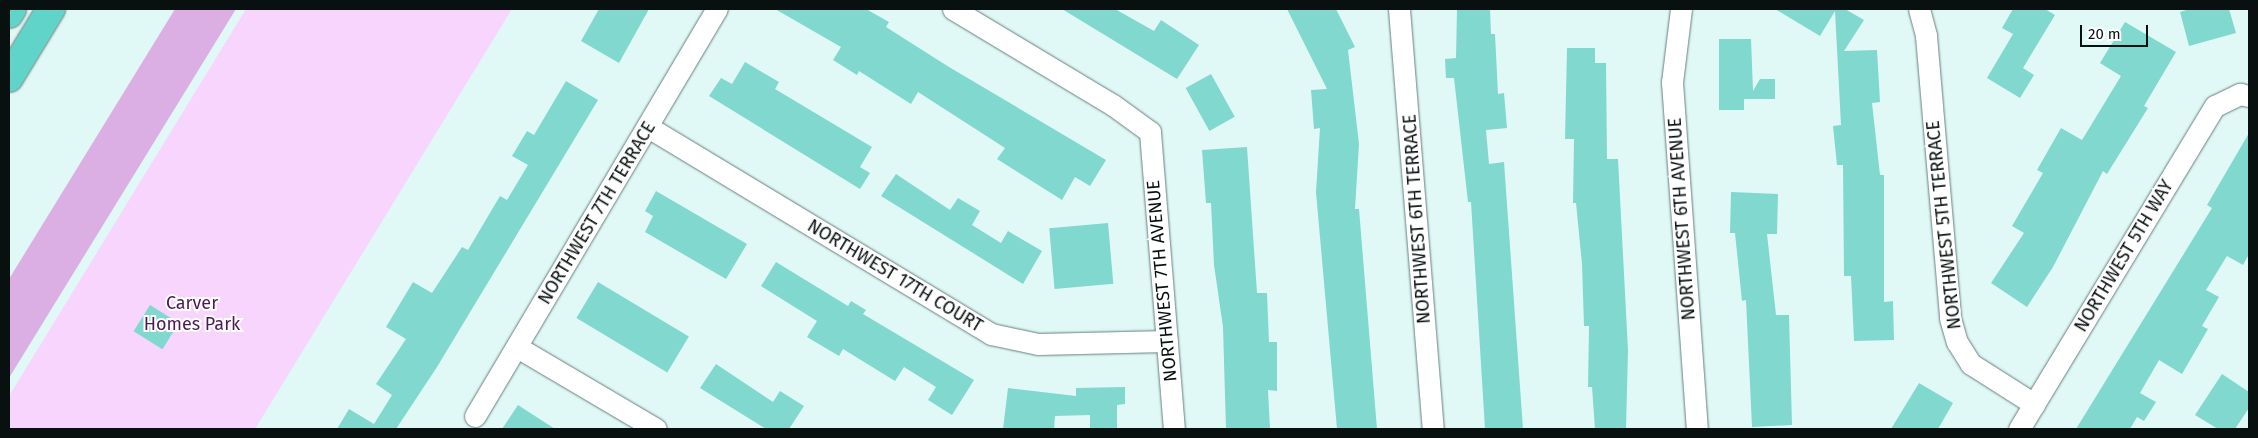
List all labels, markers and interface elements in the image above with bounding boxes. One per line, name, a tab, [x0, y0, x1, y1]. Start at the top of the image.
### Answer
scale bar	[2083, 15, 2150, 47]
text: 20 m	[2088, 25, 2121, 43]
street label: NORTHWEST 6TH TERRACE	[1399, 113, 1435, 325]
street label: NORTHWEST 6TH AVENUE	[1664, 117, 1700, 321]
street label: NORTHWEST 7TH TERRACE	[534, 118, 660, 308]
street label: NORTHWEST 5TH TERRACE	[1922, 120, 1966, 330]
street label: NORTHWEST 5TH WAY	[2070, 176, 2178, 336]
street label: NORTHWEST 7TH AVENUE	[1142, 179, 1182, 383]
street label: NORTHWEST 17TH COURT	[803, 215, 987, 337]
park label: Carver Homes Park	[144, 293, 240, 336]

